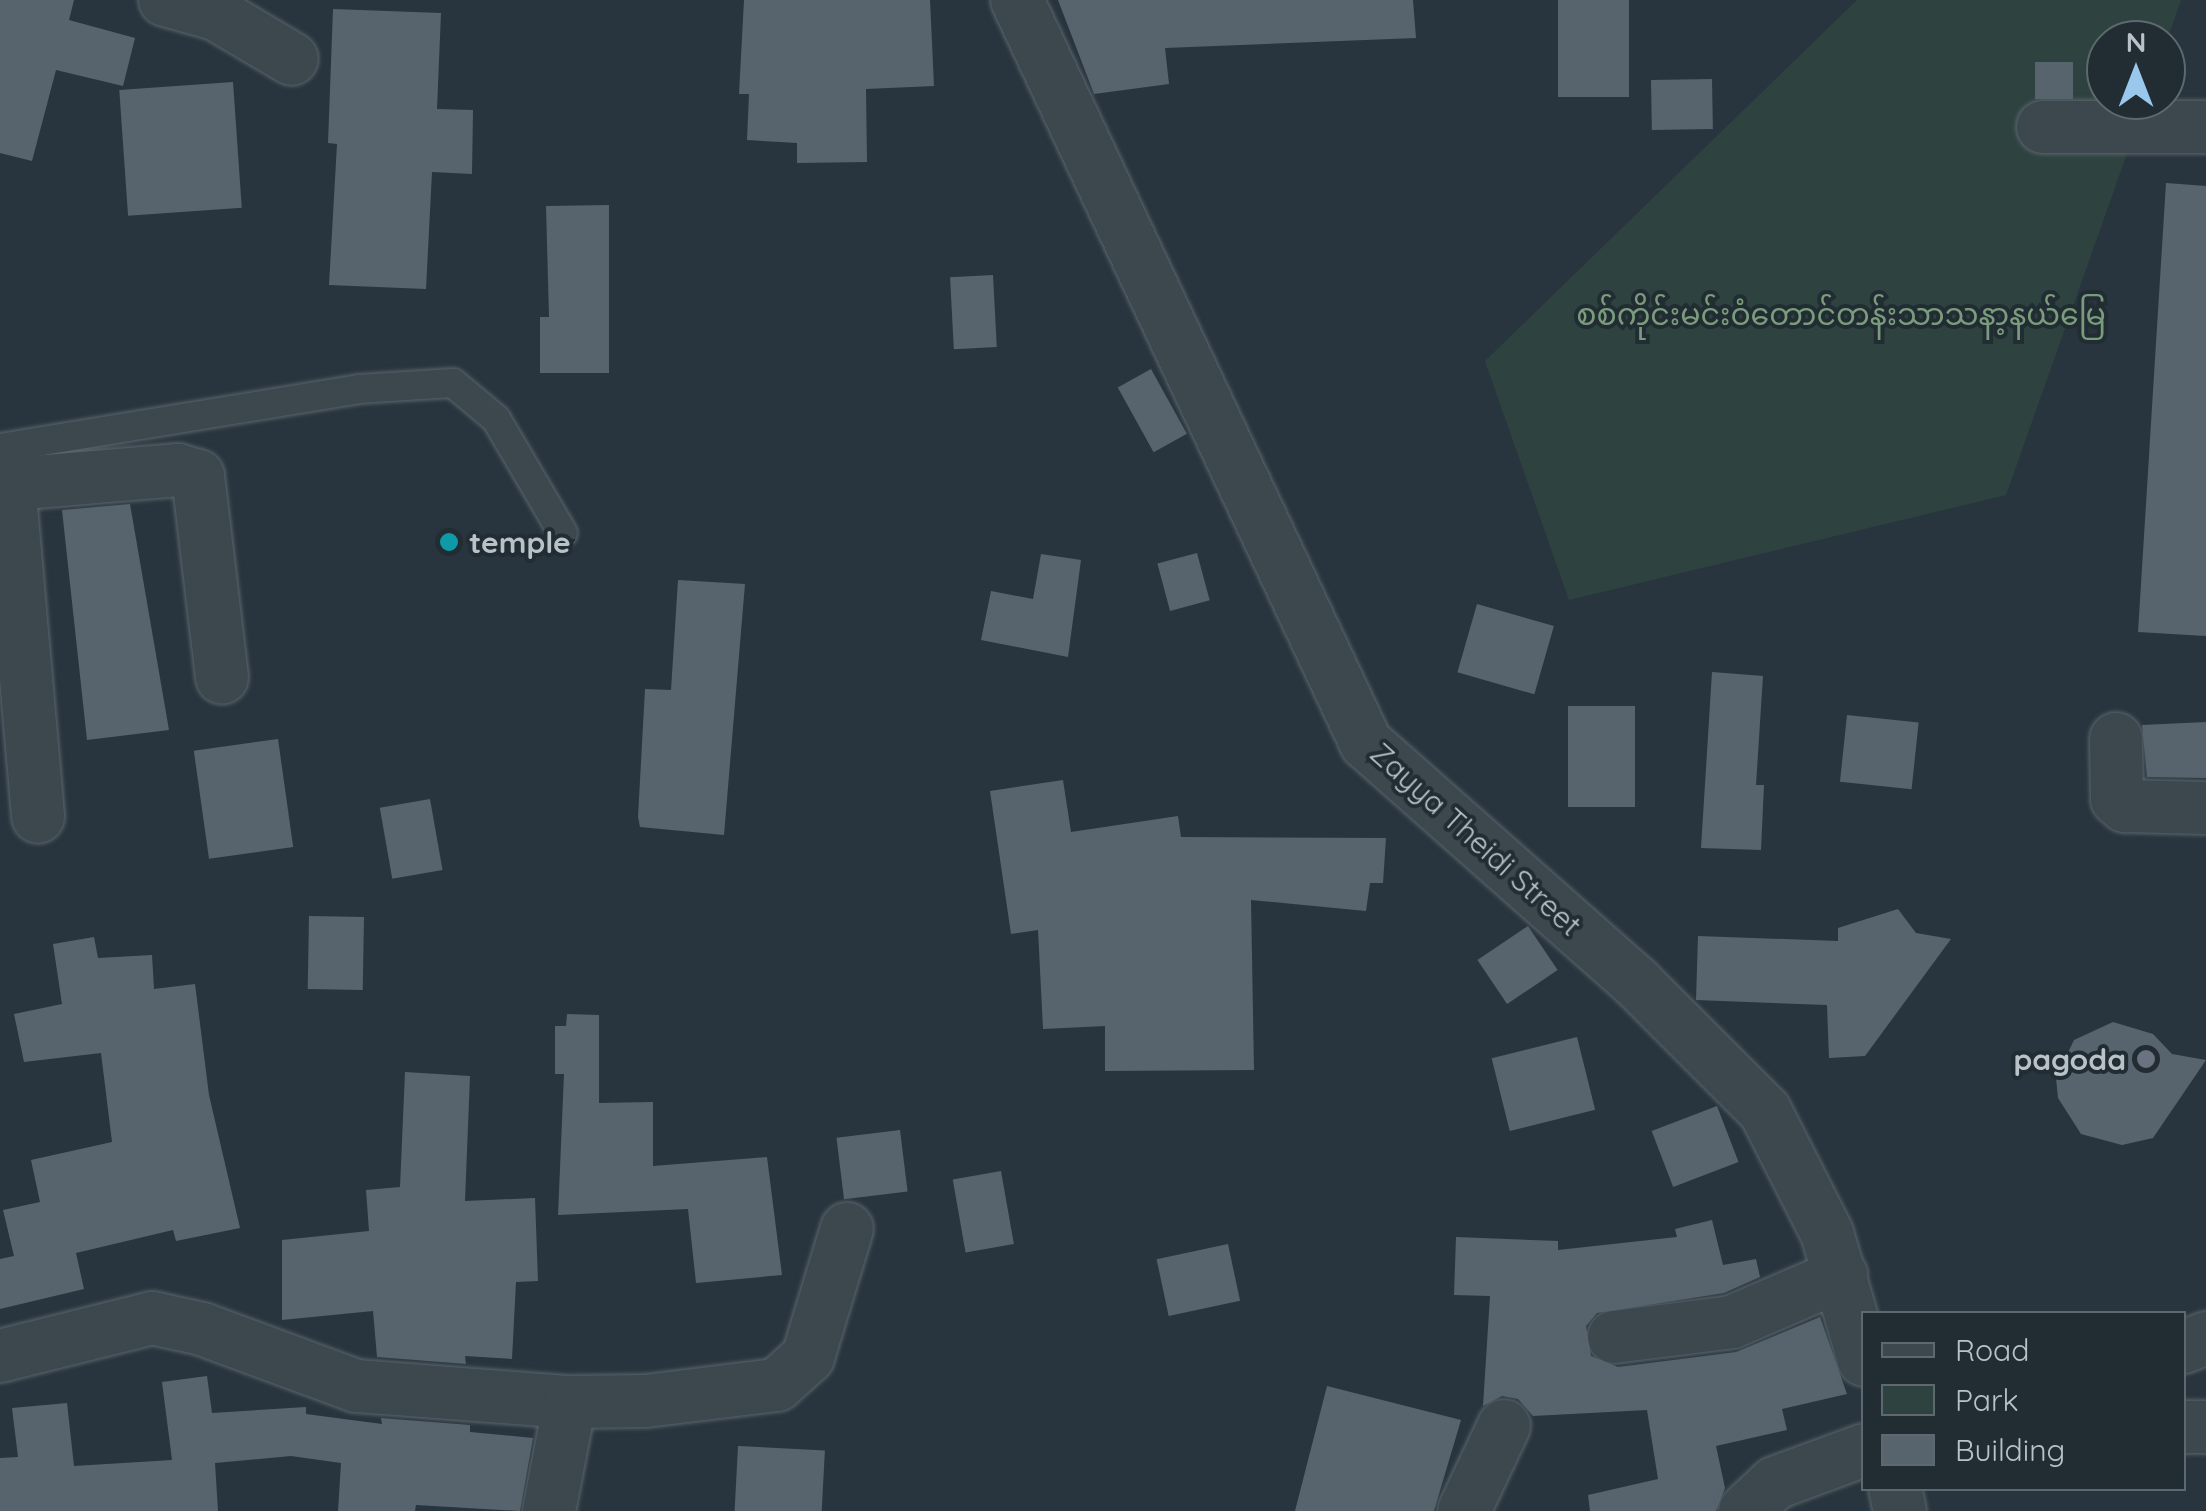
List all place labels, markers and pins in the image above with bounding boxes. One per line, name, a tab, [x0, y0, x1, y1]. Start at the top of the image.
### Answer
place label: temple	[469, 524, 571, 560]
marker: temple	[438, 531, 460, 553]
place label: pagoda	[2013, 1041, 2126, 1077]
marker: pagoda	[2135, 1048, 2157, 1070]

